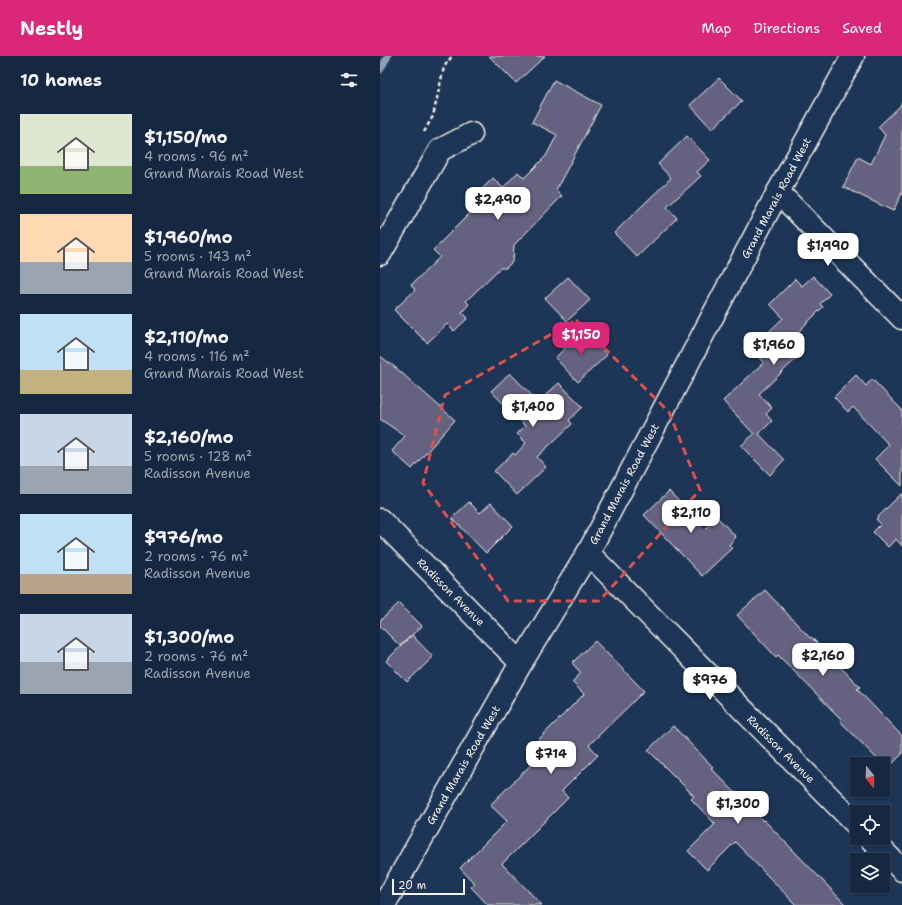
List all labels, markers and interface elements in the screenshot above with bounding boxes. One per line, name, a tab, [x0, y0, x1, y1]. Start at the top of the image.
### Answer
text: Nestly	[20, 16, 83, 41]
text: Map	[702, 19, 732, 37]
text: Directions	[754, 19, 820, 37]
text: Saved	[842, 19, 882, 37]
text: 10 homes	[20, 69, 102, 91]
icon: filters	[338, 69, 360, 91]
text: $1,150/mo	[144, 126, 228, 148]
icon: home	[52, 130, 100, 178]
street label: Grand Marais Road West	[738, 135, 815, 261]
text: 4 rooms · 96 m²	[144, 148, 248, 165]
text: Grand Marais Road West	[144, 165, 304, 182]
pin: $2,490	[465, 187, 531, 221]
text: $2,490	[474, 191, 522, 208]
text: $1,960/mo	[144, 226, 232, 248]
icon: home	[52, 230, 100, 278]
pin: $1,990	[795, 233, 861, 267]
text: $1,990	[807, 237, 849, 254]
text: 5 rooms · 143 m²	[144, 248, 252, 265]
text: Grand Marais Road West	[144, 265, 304, 282]
pin: $1,150	[548, 322, 614, 356]
text: $2,110/mo	[144, 326, 229, 348]
text: $1,150	[561, 326, 601, 343]
icon: home	[52, 330, 100, 378]
pin: $1,960	[741, 332, 807, 366]
text: $1,960	[753, 336, 795, 353]
text: 4 rooms · 116 m²	[144, 348, 250, 365]
text: Grand Marais Road West	[144, 365, 304, 382]
pin: $1,400	[500, 394, 566, 428]
text: $1,400	[511, 398, 555, 415]
street label: Grand Marais Road West	[586, 421, 663, 547]
text: $2,160/mo	[144, 426, 233, 448]
icon: home	[52, 430, 100, 478]
text: 5 rooms · 128 m²	[144, 448, 252, 465]
text: Radisson Avenue	[144, 465, 251, 482]
pin: $2,110	[658, 500, 724, 534]
text: $2,110	[671, 504, 711, 521]
text: $976/mo	[144, 526, 223, 548]
icon: home	[52, 530, 100, 578]
text: 2 rooms · 76 m²	[144, 548, 248, 565]
street label: Radisson Avenue	[413, 555, 488, 630]
text: Radisson Avenue	[144, 565, 251, 582]
text: $1,300/mo	[144, 626, 234, 648]
icon: home	[52, 630, 100, 678]
pin: $2,160	[790, 643, 856, 677]
text: $2,160	[801, 647, 845, 664]
text: 2 rooms · 76 m²	[144, 648, 248, 665]
text: Radisson Avenue	[144, 665, 251, 682]
pin: $976	[686, 667, 734, 701]
text: $976	[692, 671, 728, 688]
street label: Grand Marais Road West	[423, 703, 504, 828]
street label: Radisson Avenue	[743, 712, 818, 787]
pin: $714	[527, 741, 575, 775]
text: $714	[535, 745, 567, 762]
north arrow	[850, 757, 890, 797]
map controls	[850, 757, 890, 893]
pin: $1,300	[705, 791, 771, 825]
text: $1,300	[716, 795, 760, 812]
button: locate	[850, 805, 890, 845]
button: layers	[850, 853, 890, 893]
scale bar	[392, 877, 465, 896]
text: 20 m	[398, 878, 426, 893]

